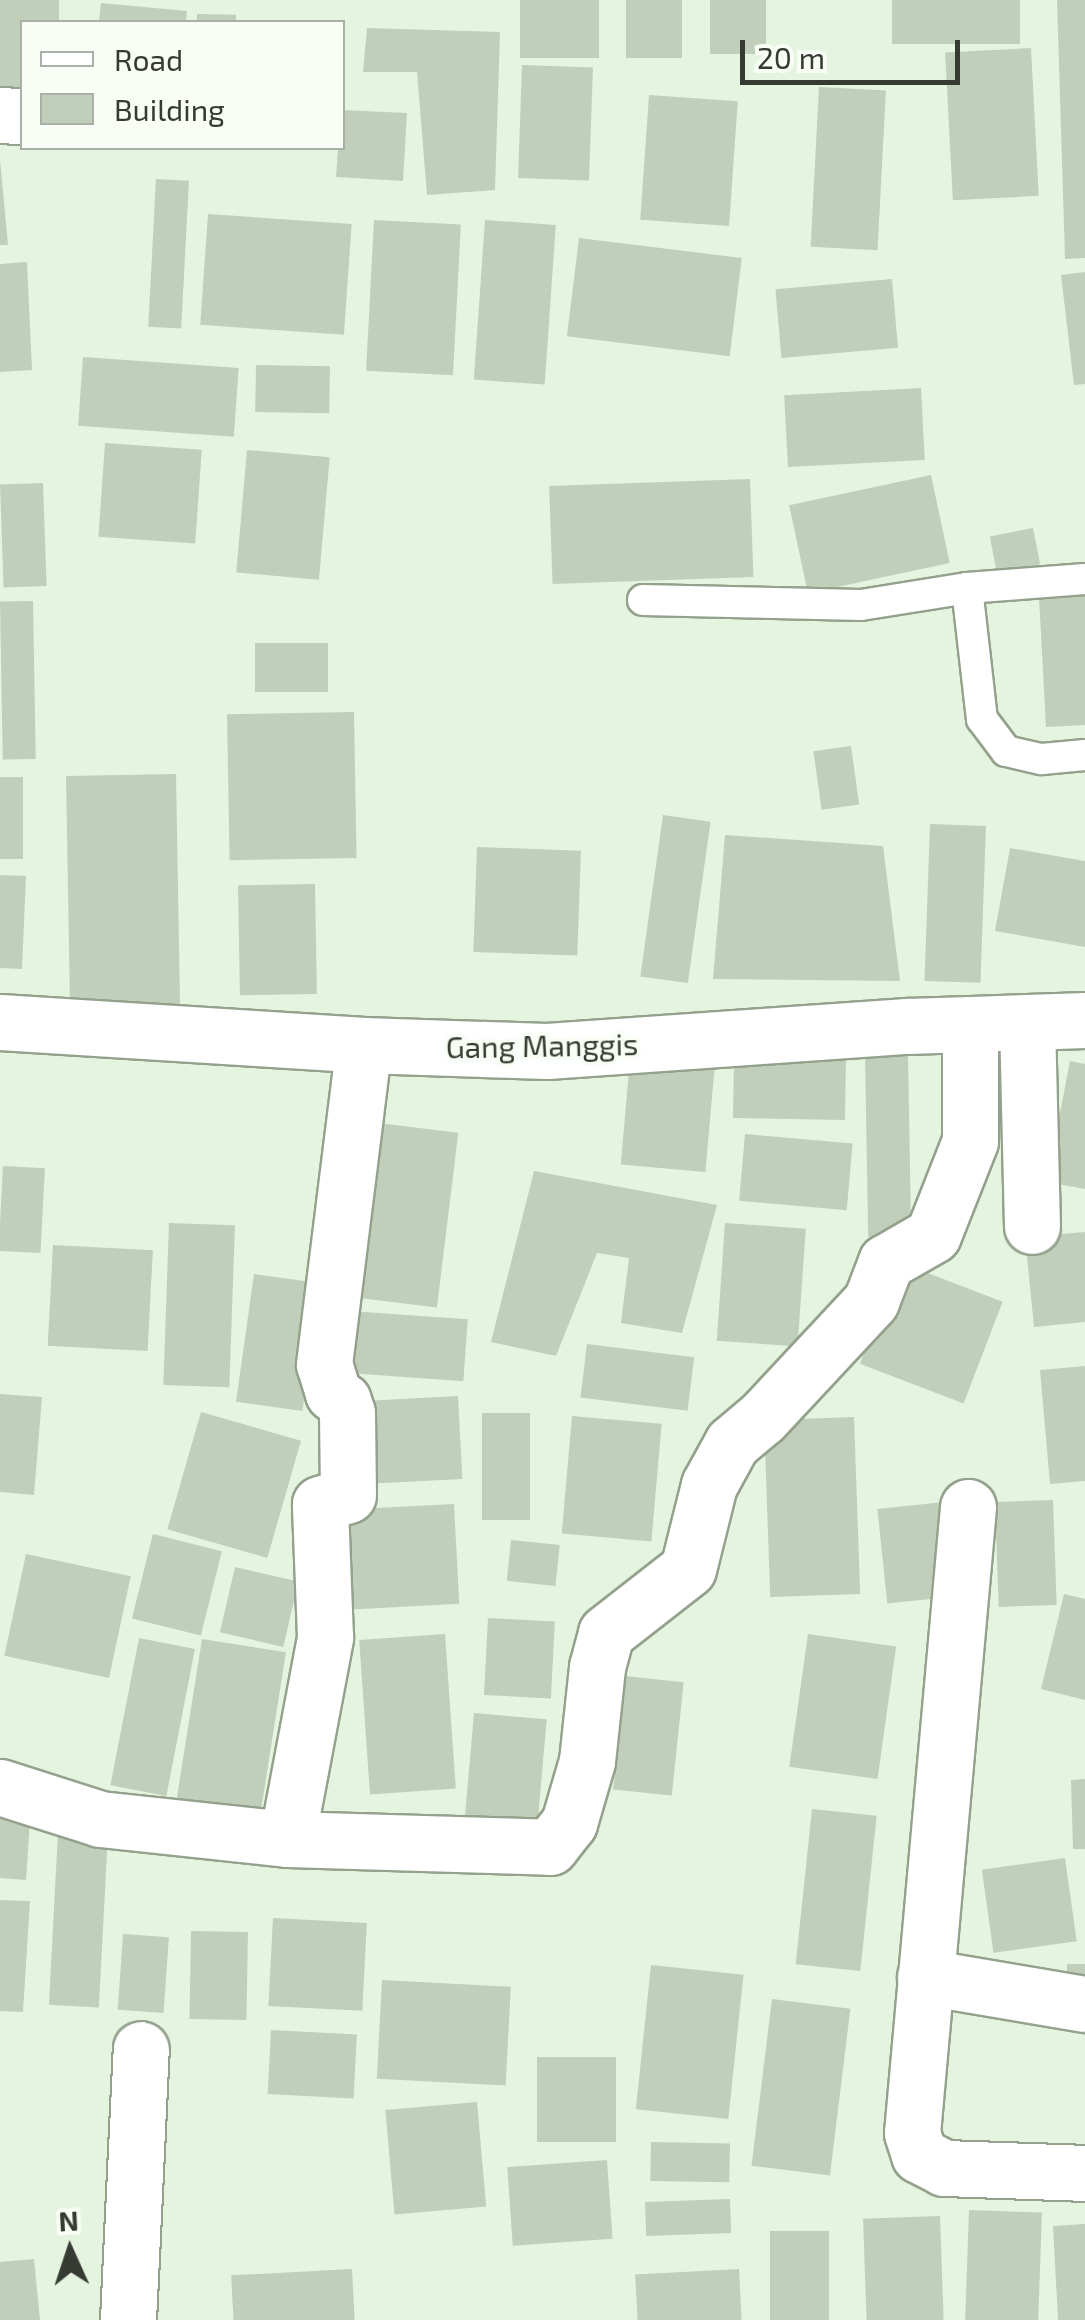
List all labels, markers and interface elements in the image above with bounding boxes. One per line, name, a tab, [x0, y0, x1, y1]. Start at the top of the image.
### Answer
legend	[20, 20, 345, 150]
scale bar	[745, 20, 965, 82]
text: 20 m	[757, 39, 825, 75]
text: Road	[114, 41, 183, 77]
text: Building	[114, 91, 225, 127]
street label: Gang Manggis	[445, 1025, 639, 1065]
north arrow	[20, 2200, 120, 2300]
text: N	[57, 2203, 79, 2238]

